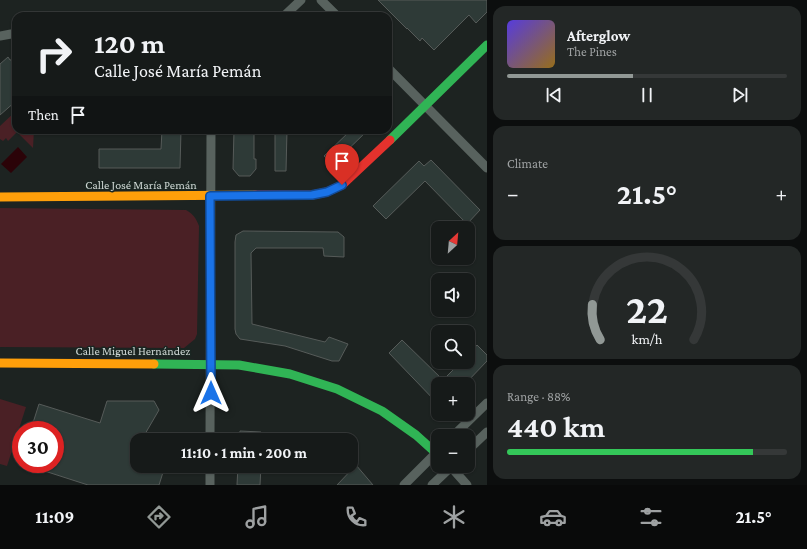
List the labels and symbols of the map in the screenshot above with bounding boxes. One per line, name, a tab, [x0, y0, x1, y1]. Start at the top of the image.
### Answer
pin	[325, 144, 359, 185]
street label: Calle José María Pemán	[85, 178, 197, 192]
north arrow	[431, 221, 475, 265]
street label: Calle Miguel Hernández	[76, 344, 190, 358]
position arrow	[190, 372, 232, 414]
speed limit sign: 30	[12, 421, 64, 473]

